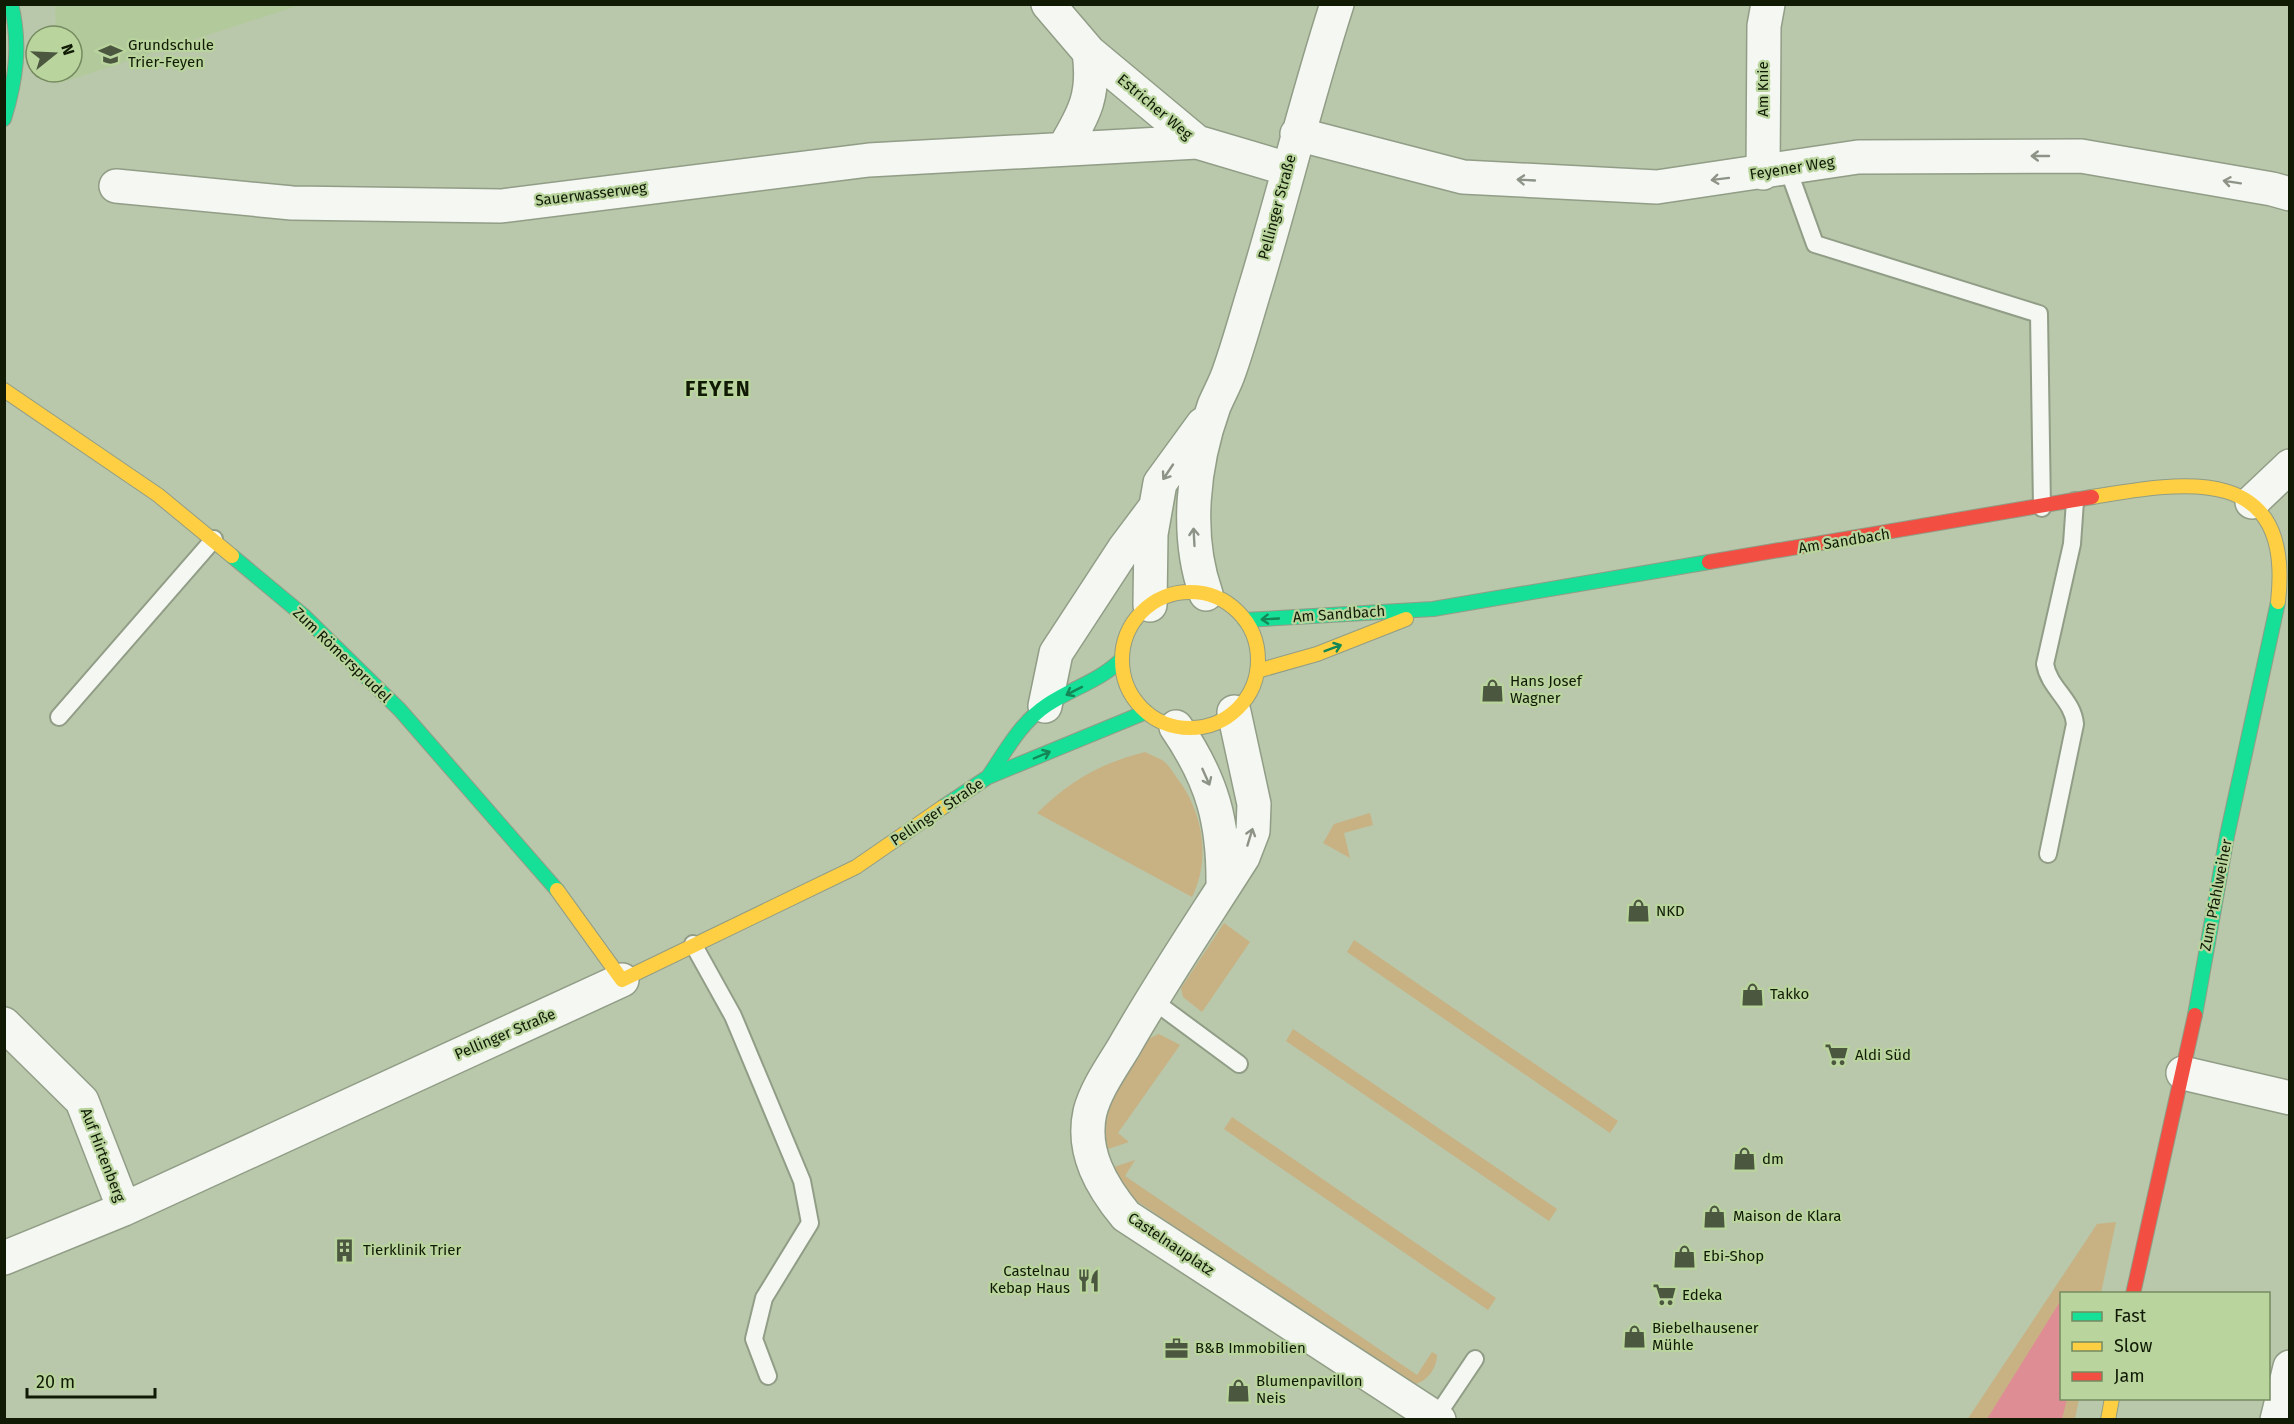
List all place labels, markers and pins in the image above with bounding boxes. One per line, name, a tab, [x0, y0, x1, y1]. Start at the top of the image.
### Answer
place label: Grundschule Trier-Feyen	[128, 36, 214, 71]
school or university icon: Grundschule Trier-Feyen	[97, 41, 123, 67]
place label: Hans Josef Wagner	[1510, 672, 1583, 707]
shop icon: Hans Josef Wagner	[1479, 677, 1505, 703]
shop icon: NKD	[1625, 898, 1651, 924]
place label: NKD	[1656, 902, 1685, 920]
shop icon: Takko	[1739, 981, 1765, 1007]
place label: Takko	[1770, 985, 1809, 1003]
supermarket icon: Aldi Süd	[1824, 1042, 1850, 1068]
place label: Aldi Süd	[1855, 1046, 1911, 1064]
shop icon: dm	[1731, 1146, 1757, 1172]
place label: dm	[1762, 1150, 1784, 1168]
shop icon: Maison de Klara	[1702, 1203, 1728, 1229]
place label: Maison de Klara	[1733, 1207, 1841, 1225]
building icon: Tierklinik Trier	[332, 1237, 358, 1263]
place label: Tierklinik Trier	[363, 1241, 461, 1259]
shop icon: Ebi-Shop	[1672, 1243, 1698, 1269]
place label: Ebi-Shop	[1703, 1247, 1764, 1265]
place label: Castelnau Kebap Haus	[989, 1262, 1070, 1297]
restaurant icon: Castelnau Kebap Haus	[1075, 1267, 1101, 1293]
supermarket icon: Edeka	[1651, 1282, 1677, 1308]
place label: Edeka	[1682, 1286, 1723, 1304]
place label: Biebelhausener Mühle	[1652, 1319, 1759, 1354]
shop icon: Biebelhausener Mühle	[1621, 1324, 1647, 1350]
office icon: B&B Immobilien	[1164, 1335, 1190, 1361]
place label: B&B Immobilien	[1195, 1339, 1306, 1357]
place label: Blumenpavillon Neis	[1256, 1372, 1363, 1407]
shop icon: Blumenpavillon Neis	[1225, 1377, 1251, 1403]

